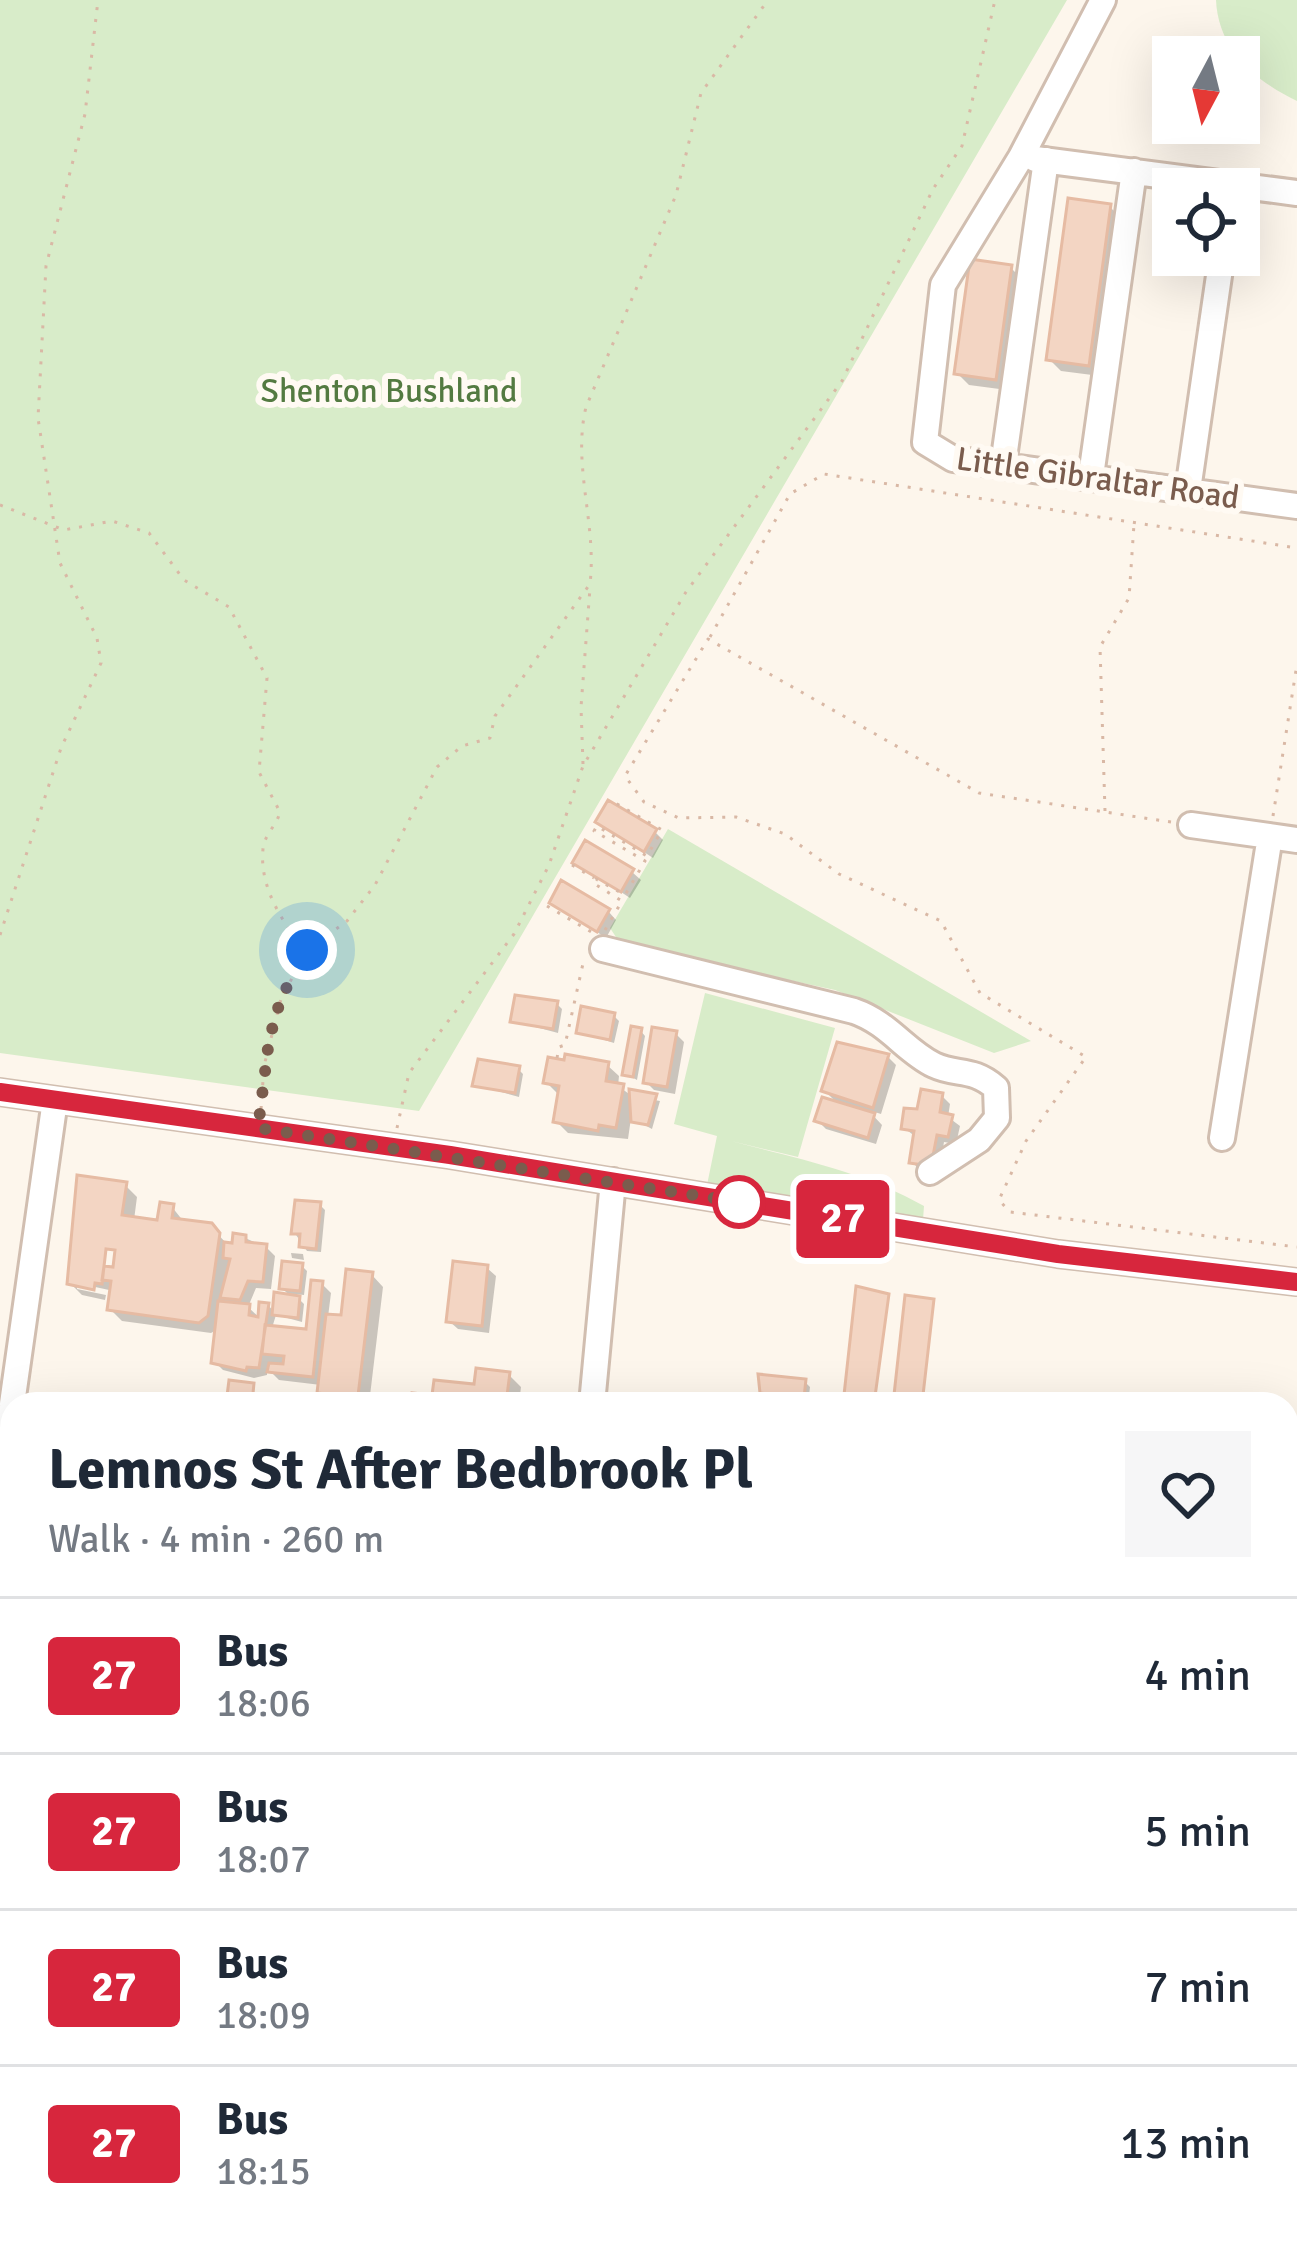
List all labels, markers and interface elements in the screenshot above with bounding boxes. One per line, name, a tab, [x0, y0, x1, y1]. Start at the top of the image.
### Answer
north arrow	[1152, 36, 1260, 144]
map controls	[1152, 36, 1260, 276]
button: locate	[1152, 168, 1260, 276]
park label: Shenton Bushland	[261, 371, 517, 412]
street label: Little Gibraltar Road	[954, 438, 1242, 519]
your location	[277, 920, 337, 980]
unlabelled marker	[714, 1177, 764, 1227]
line badge: 27	[789, 1180, 897, 1258]
text: 27	[820, 1193, 866, 1244]
button: heart	[1125, 1431, 1251, 1557]
text: Lemnos St After Bedbrook Pl	[48, 1434, 753, 1505]
text: Walk · 4 min · 260 m	[48, 1515, 384, 1563]
text: Bus	[216, 1624, 288, 1679]
text: 4 min	[1144, 1648, 1251, 1703]
text: 27	[91, 1650, 137, 1701]
text: 18:06	[216, 1679, 311, 1727]
text: Bus	[216, 1780, 288, 1835]
text: 5 min	[1144, 1804, 1251, 1859]
text: 27	[91, 1806, 137, 1857]
text: 18:07	[216, 1835, 311, 1883]
text: Bus	[216, 1936, 288, 1991]
text: 7 min	[1144, 1960, 1251, 2015]
text: 27	[91, 1962, 137, 2013]
text: 18:09	[216, 1991, 311, 2039]
text: Bus	[216, 2092, 288, 2147]
text: 13 min	[1120, 2116, 1251, 2171]
text: 27	[91, 2118, 137, 2169]
text: 18:15	[216, 2147, 311, 2195]

